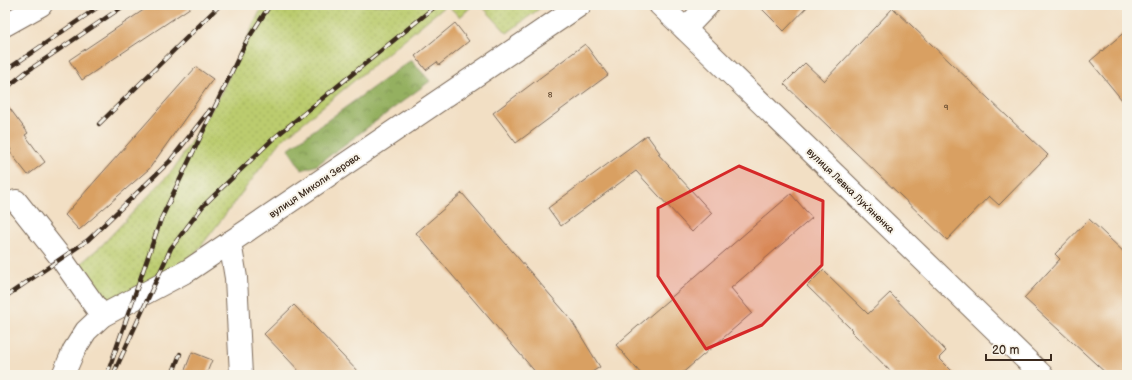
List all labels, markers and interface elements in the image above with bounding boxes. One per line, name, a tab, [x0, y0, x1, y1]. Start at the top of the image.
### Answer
house number: 8	[548, 90, 553, 99]
house number: 9	[944, 103, 949, 112]
street label: вулиця Левка Лукʼяненка	[804, 146, 897, 236]
street label: вулиця Миколи Зерова	[267, 151, 362, 221]
scale bar	[986, 336, 1051, 362]
text: 20 m	[992, 343, 1019, 358]

